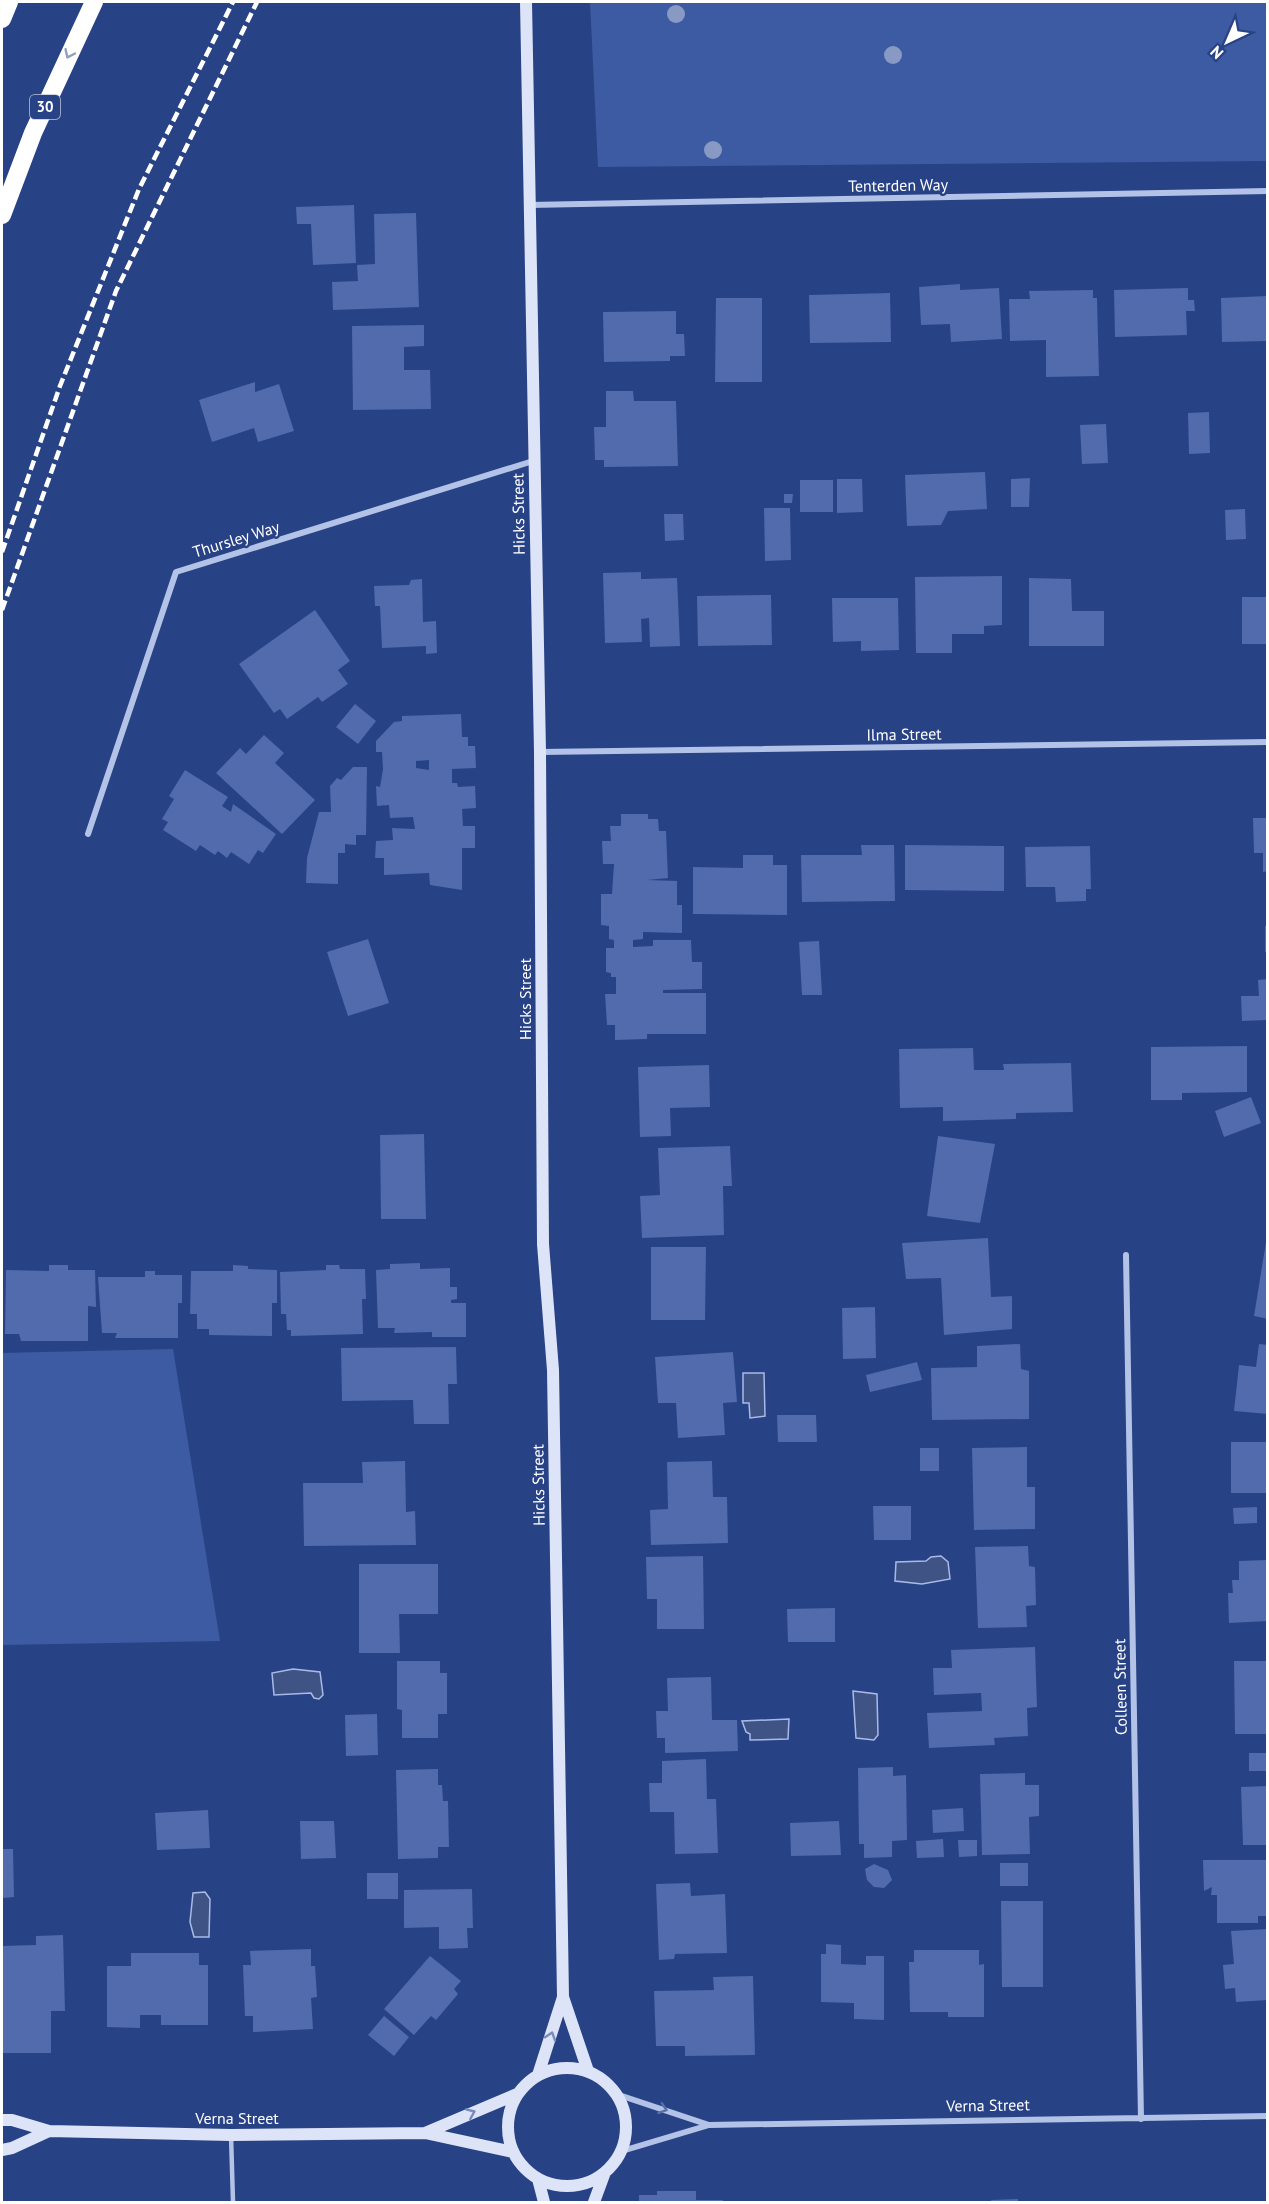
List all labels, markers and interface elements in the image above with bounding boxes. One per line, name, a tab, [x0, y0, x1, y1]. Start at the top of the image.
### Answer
north arrow	[1197, 12, 1257, 72]
text: N	[1206, 42, 1227, 64]
one-way arrow	[64, 48, 76, 59]
road number: 30	[30, 95, 60, 119]
street label: Tenterden Way	[848, 174, 949, 196]
street label: Hicks Street	[507, 472, 529, 555]
street label: Thursley Way	[190, 516, 282, 562]
street label: Ilma Street	[866, 723, 942, 745]
street label: Hicks Street	[515, 958, 535, 1040]
street label: Hicks Street	[527, 1443, 549, 1526]
street label: Colleen Street	[1109, 1638, 1131, 1735]
one-way arrow	[543, 2031, 556, 2042]
street label: Verna Street	[945, 2094, 1031, 2116]
one-way arrow	[657, 2102, 668, 2115]
street label: Verna Street	[194, 2108, 279, 2128]
one-way arrow	[465, 2109, 476, 2121]

